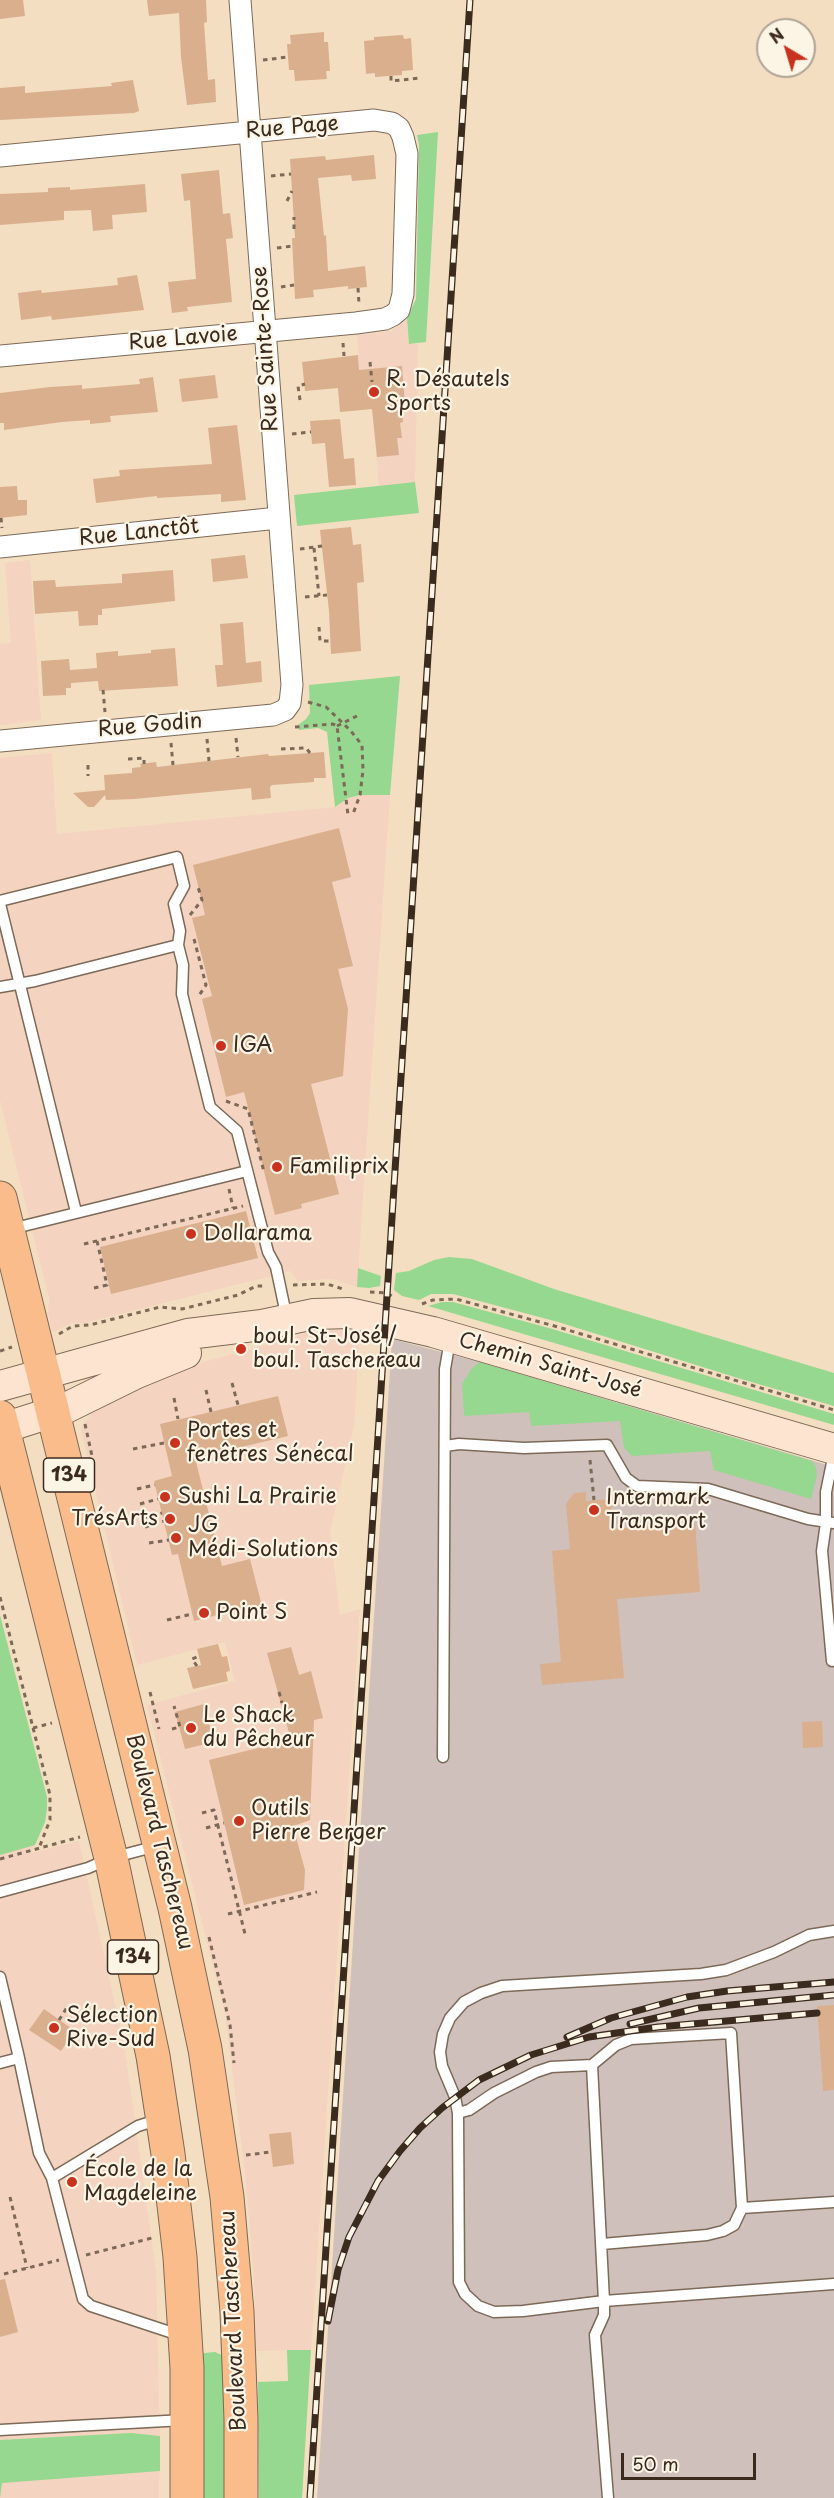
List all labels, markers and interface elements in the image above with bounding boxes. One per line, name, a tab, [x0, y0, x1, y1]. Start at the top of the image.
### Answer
north arrow	[756, 18, 816, 78]
text: N	[764, 22, 789, 49]
street label: Rue Page	[244, 111, 340, 145]
street label: Rue Sainte-Rose	[248, 265, 284, 433]
street label: Rue Lavoie	[127, 322, 239, 356]
place label: R. Désautels Sports	[386, 367, 510, 417]
marker: R. Désautels Sports	[367, 385, 381, 399]
street label: Rue Lanctôt	[78, 514, 200, 552]
street label: Rue Godin	[97, 709, 203, 743]
place label: IGA	[233, 1033, 272, 1059]
marker: IGA	[214, 1039, 228, 1053]
place label: Familiprix	[289, 1154, 388, 1180]
marker: Familiprix	[270, 1160, 284, 1174]
place label: Dollarama	[203, 1221, 312, 1247]
marker: Dollarama	[184, 1227, 198, 1241]
place label: boul. St-José / boul. Taschereau	[253, 1324, 421, 1374]
street label: Chemin Saint-José	[456, 1328, 644, 1404]
marker: boul. St-José / boul. Taschereau	[234, 1342, 248, 1356]
place label: Portes et fenêtres Sénécal	[187, 1418, 354, 1468]
marker: Portes et fenêtres Sénécal	[168, 1436, 182, 1450]
road number: 134	[44, 1458, 94, 1492]
place label: Sushi La Prairie	[177, 1484, 337, 1510]
place label: Intermark Transport	[606, 1485, 709, 1535]
marker: Sushi La Prairie	[158, 1490, 172, 1504]
marker: Intermark Transport	[587, 1503, 601, 1517]
place label: TrésArts	[71, 1506, 158, 1532]
marker: TrésArts	[163, 1512, 177, 1526]
place label: JG Médi-Solutions	[188, 1513, 338, 1563]
marker: JG Médi-Solutions	[169, 1531, 183, 1545]
place label: Point S	[216, 1600, 287, 1626]
marker: Point S	[197, 1606, 211, 1620]
place label: Le Shack du Pêcheur	[203, 1703, 314, 1753]
marker: Le Shack du Pêcheur	[184, 1721, 198, 1735]
street label: Boulevard Taschereau	[120, 1732, 198, 1952]
place label: Outils Pierre Berger	[251, 1796, 386, 1846]
marker: Outils Pierre Berger	[232, 1814, 246, 1828]
road number: 134	[108, 1940, 158, 1974]
place label: Sélection Rive-Sud	[66, 2003, 158, 2053]
marker: Sélection Rive-Sud	[47, 2021, 61, 2035]
place label: École de la Magdeleine	[84, 2157, 197, 2207]
marker: École de la Magdeleine	[65, 2175, 79, 2189]
street label: Boulevard Taschereau	[216, 2210, 252, 2432]
scale bar	[624, 2441, 759, 2479]
text: 50 m	[632, 2450, 679, 2477]

